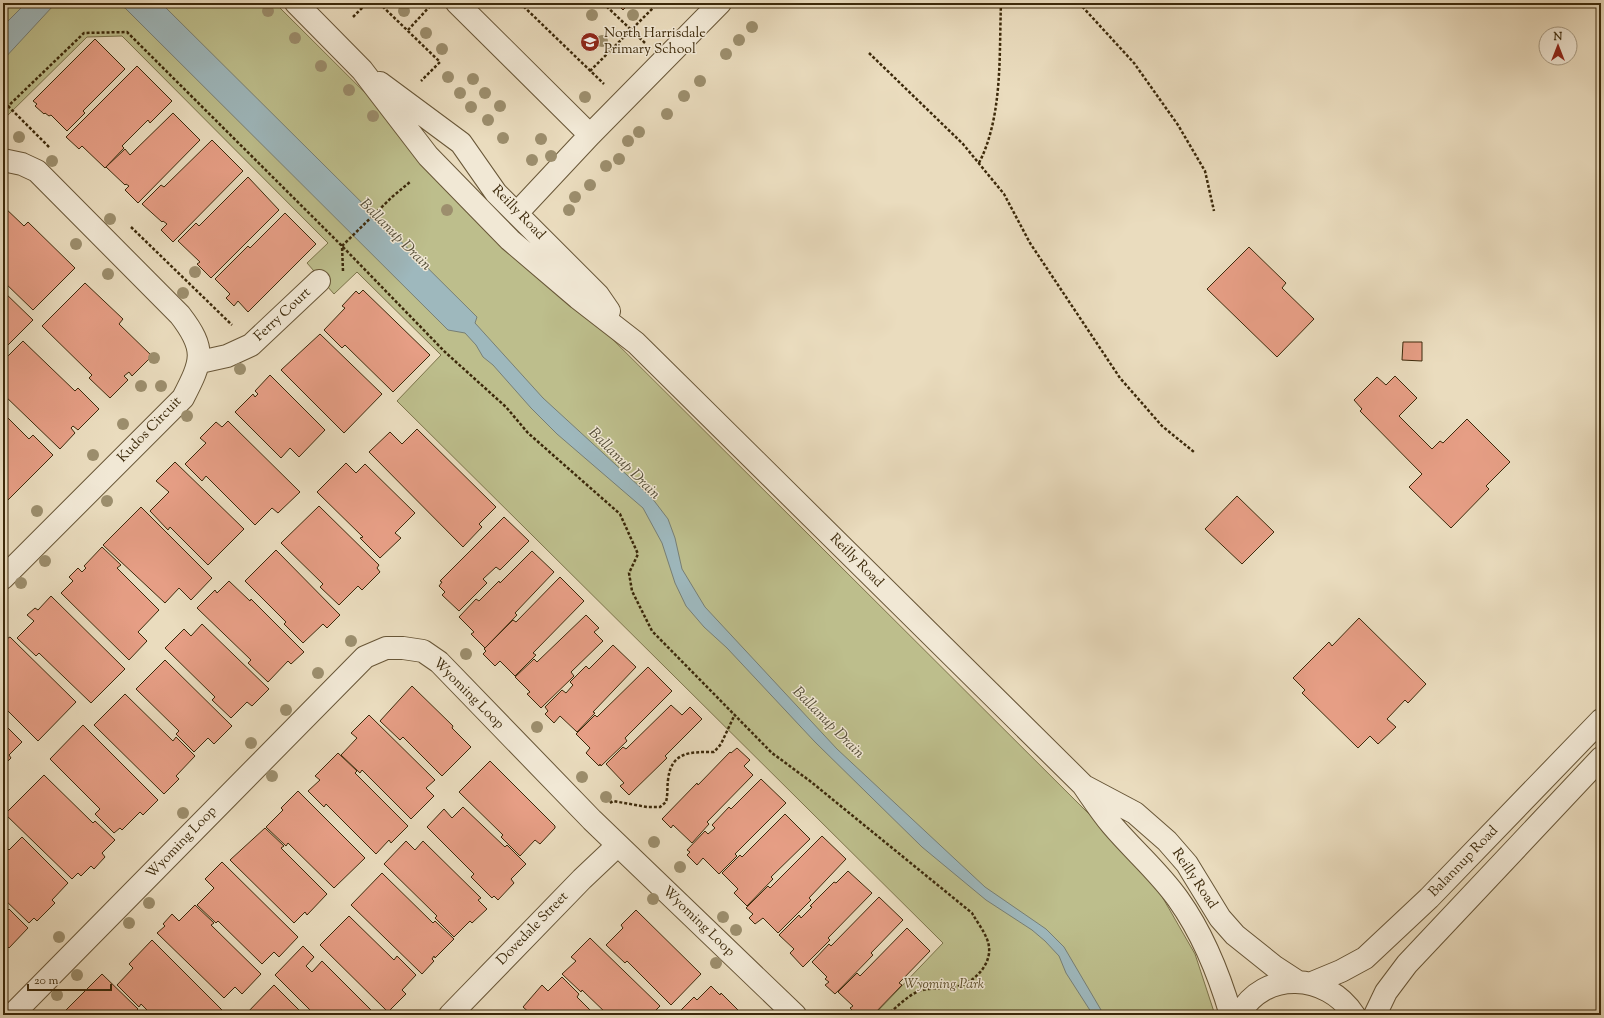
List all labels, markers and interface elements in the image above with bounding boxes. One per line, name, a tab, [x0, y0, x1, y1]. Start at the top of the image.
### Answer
place label: North Harrisdale Primary School	[604, 24, 706, 60]
north arrow	[1538, 26, 1578, 66]
text: N	[1553, 29, 1563, 45]
school or university icon: North Harrisdale Primary School	[579, 31, 601, 53]
street label: Reilly Road	[487, 181, 549, 245]
water label: Ballanup Drain	[354, 194, 436, 276]
street label: Ferry Court	[250, 283, 316, 347]
street label: Kudos Circuit	[113, 392, 187, 468]
water label: Ballanup Drain	[583, 423, 665, 505]
street label: Reilly Road	[824, 529, 888, 593]
street label: Wyoming Loop	[428, 654, 508, 734]
water label: Ballanup Drain	[787, 682, 869, 764]
street label: Wyoming Loop	[142, 802, 222, 884]
street label: Balannup Road	[1425, 822, 1503, 902]
street label: Reilly Road	[1166, 845, 1222, 913]
street label: Wyoming Loop	[657, 882, 739, 962]
street label: Dovedale Street	[493, 888, 574, 970]
scale bar	[28, 966, 111, 992]
text: 20 m	[34, 972, 59, 990]
park label: Wyoming Park	[904, 975, 985, 995]

